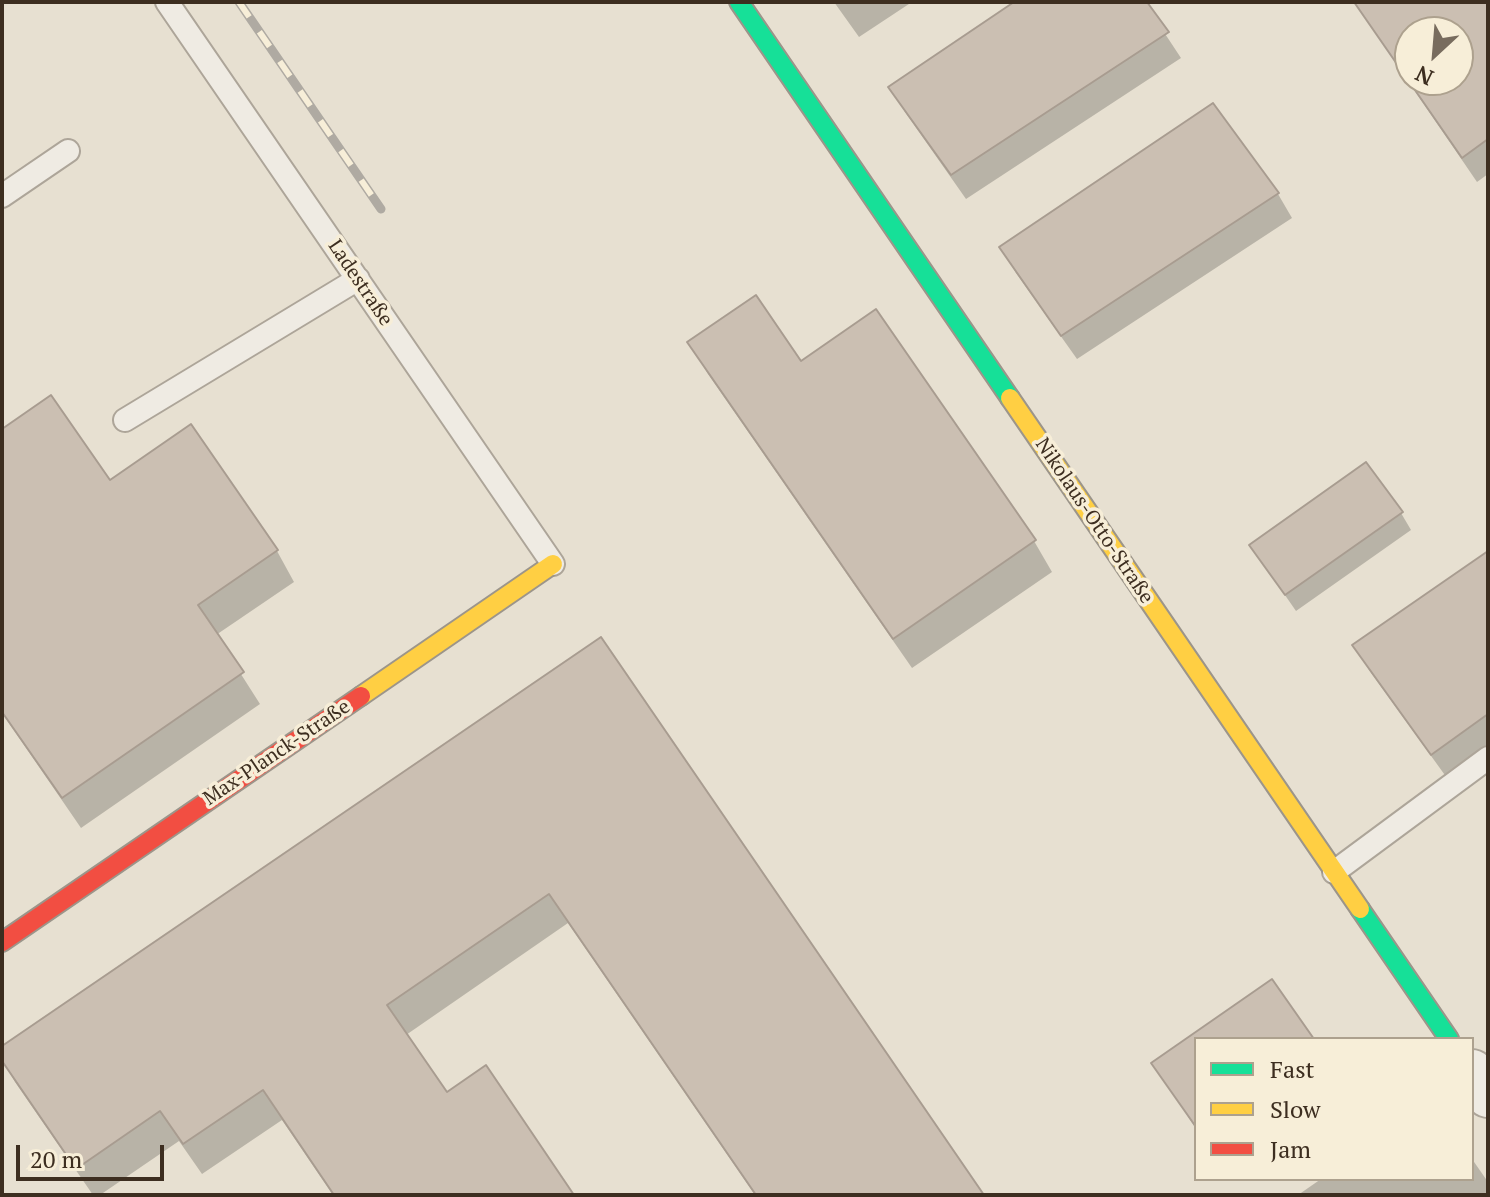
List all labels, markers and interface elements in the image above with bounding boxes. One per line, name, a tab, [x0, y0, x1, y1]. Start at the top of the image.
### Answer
north arrow	[1394, 16, 1474, 96]
text: N	[1410, 60, 1438, 93]
street label: Ladestraße	[322, 235, 398, 331]
street label: Nikolaus-Otto-Straße	[1030, 434, 1158, 608]
street label: Max-Planck-Straße	[199, 695, 355, 811]
legend	[1194, 1037, 1474, 1181]
text: Fast	[1270, 1053, 1314, 1085]
text: Slow	[1270, 1093, 1321, 1125]
scale bar	[20, 1129, 168, 1179]
text: Jam	[1270, 1133, 1311, 1165]
text: 20 m	[30, 1143, 82, 1175]

